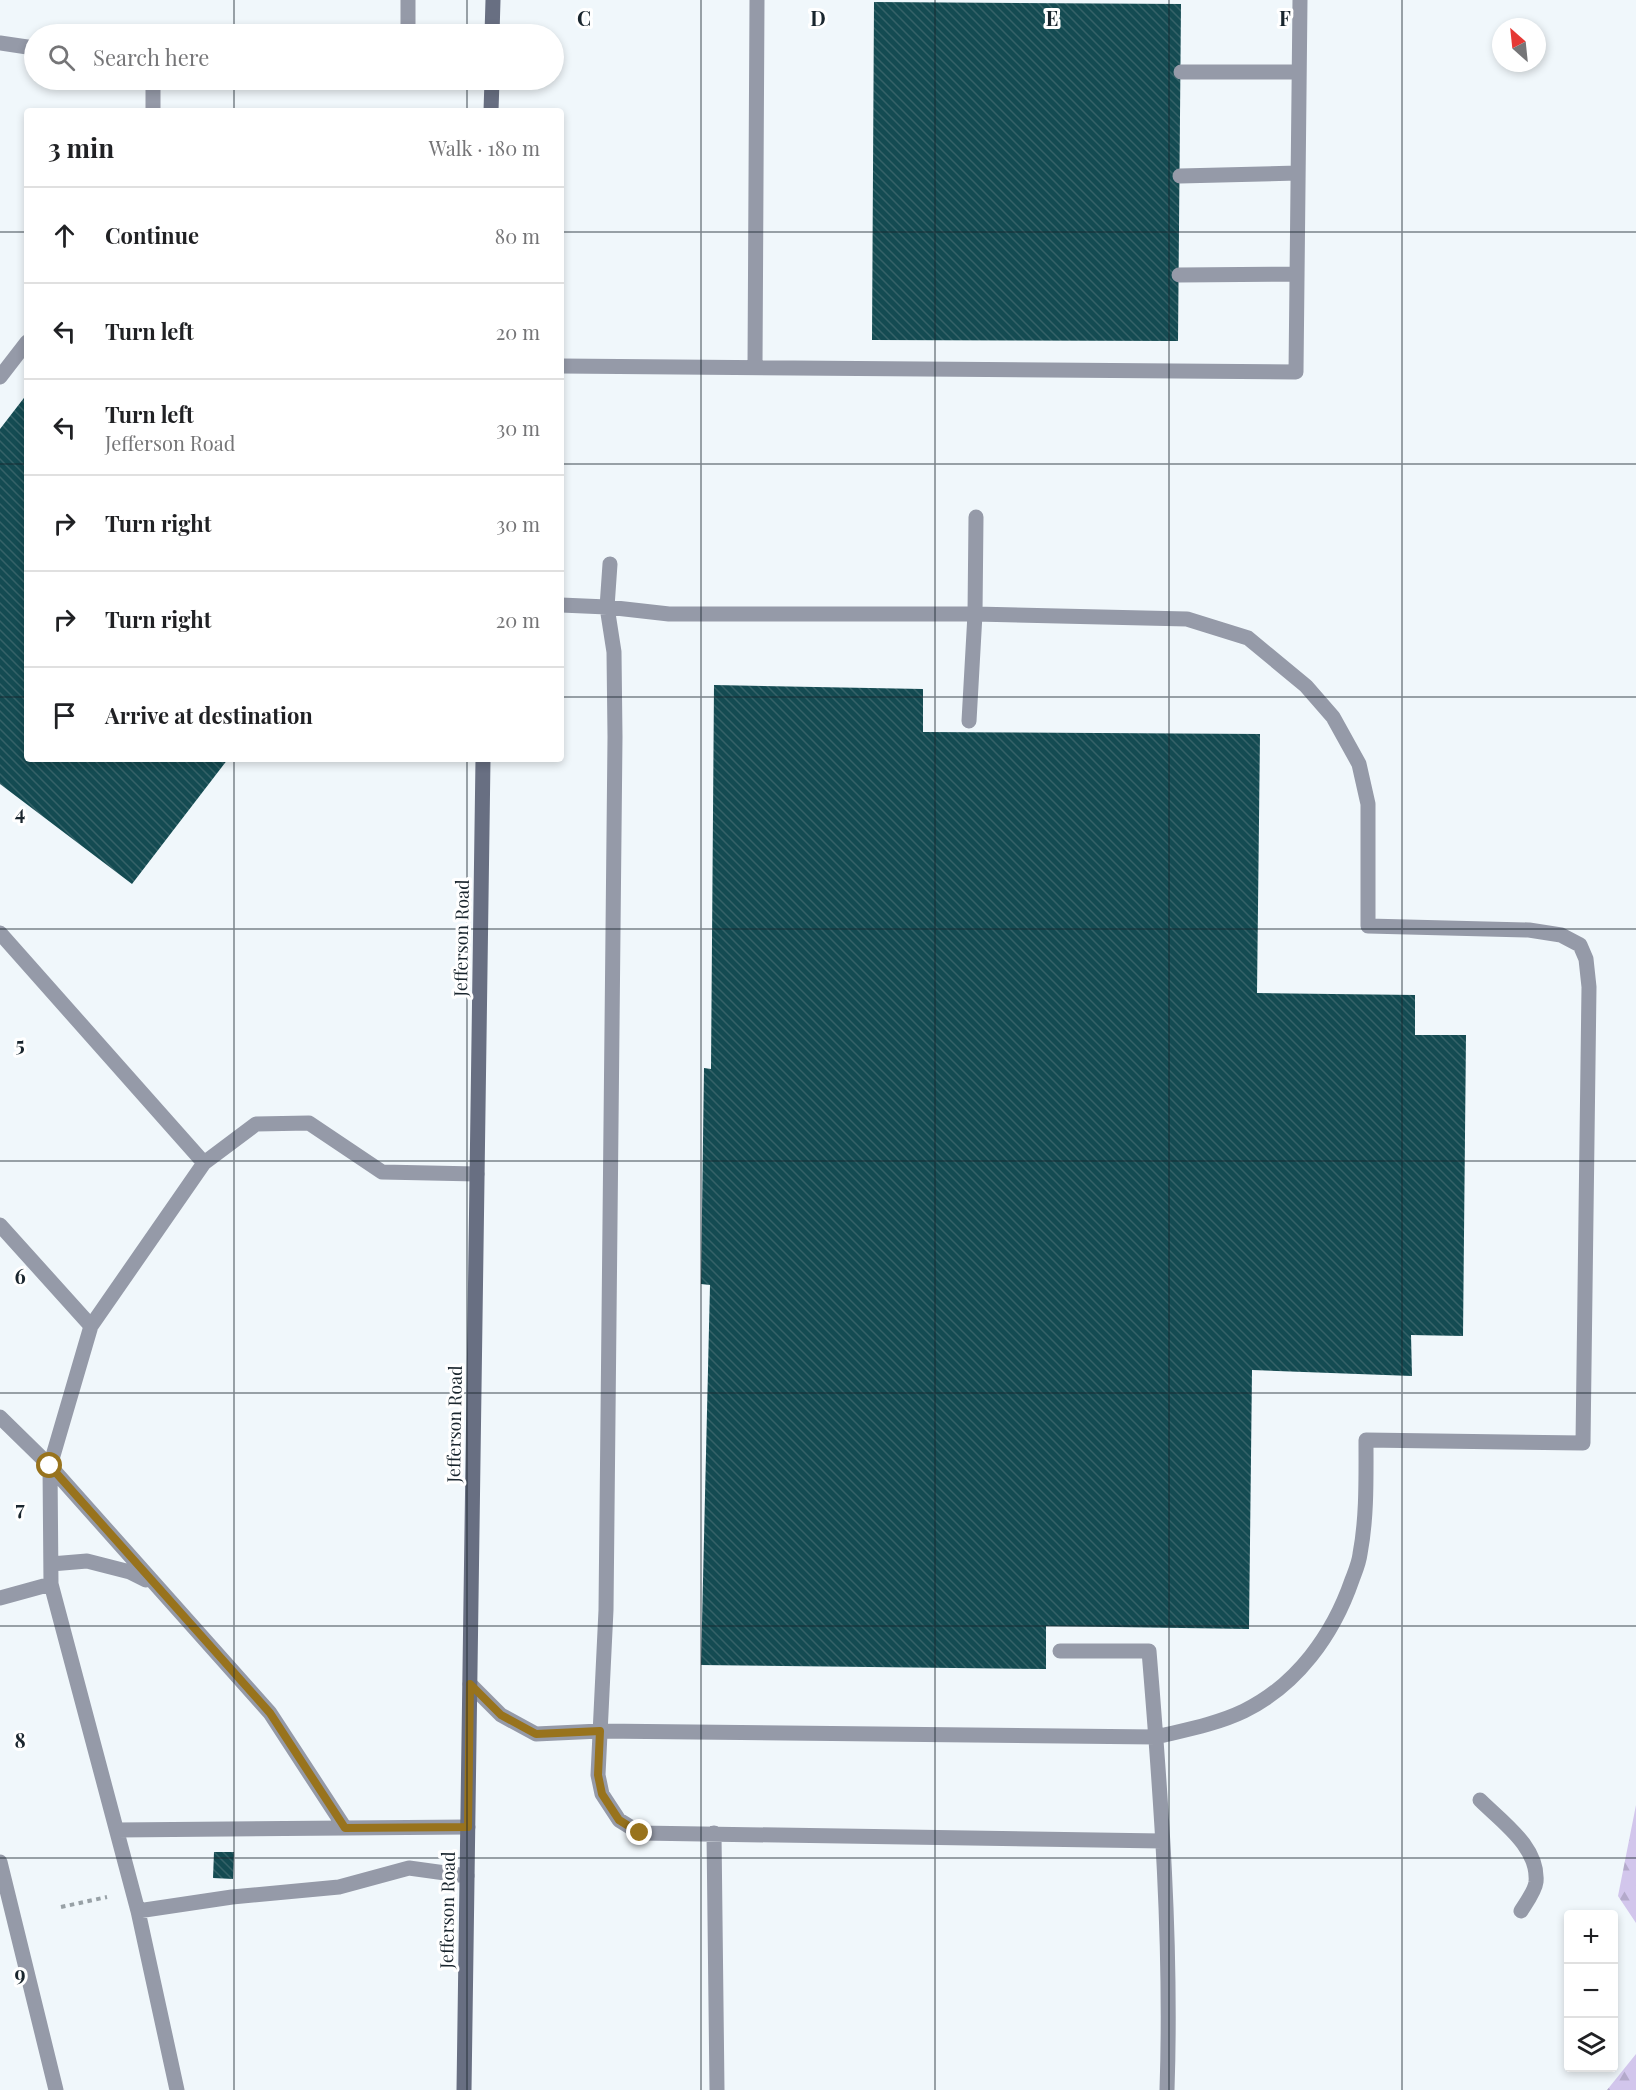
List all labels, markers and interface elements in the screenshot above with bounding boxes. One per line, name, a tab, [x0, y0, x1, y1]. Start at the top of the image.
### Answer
text: C	[577, 4, 591, 31]
text: D	[810, 4, 826, 31]
text: E	[1046, 4, 1058, 31]
text: F	[1279, 4, 1291, 31]
north arrow	[1492, 18, 1546, 72]
search box	[24, 24, 564, 90]
icon: search	[45, 41, 78, 74]
text: Search here	[93, 42, 209, 72]
text: 3 min	[48, 130, 114, 165]
text: Walk · 180 m	[429, 134, 540, 161]
icon: ahead	[48, 219, 81, 252]
text: Continue	[105, 220, 199, 250]
text: 80 m	[495, 222, 540, 249]
icon: left	[48, 315, 81, 348]
text: Turn left	[105, 316, 194, 346]
text: 20 m	[496, 318, 540, 345]
text: Turn left	[105, 399, 194, 429]
icon: left	[48, 411, 81, 444]
text: 30 m	[496, 414, 540, 441]
text: Jefferson Road	[105, 429, 235, 456]
icon: right	[48, 507, 81, 540]
text: Turn right	[105, 508, 211, 538]
text: 30 m	[496, 510, 540, 537]
icon: right	[48, 603, 81, 636]
text: Turn right	[105, 604, 211, 634]
text: 20 m	[496, 606, 540, 633]
icon: arrive	[48, 699, 81, 732]
text: Arrive at destination	[105, 700, 313, 730]
text: 4	[15, 798, 25, 825]
street label: Jefferson Road	[448, 879, 474, 998]
text: 5	[15, 1030, 25, 1057]
text: 6	[14, 1262, 26, 1289]
street label: Jefferson Road	[441, 1365, 467, 1484]
route start	[36, 1452, 62, 1478]
text: 7	[15, 1494, 25, 1521]
text: 8	[14, 1726, 26, 1753]
route end	[626, 1819, 652, 1845]
street label: Jefferson Road	[434, 1851, 460, 1970]
map controls	[1564, 1910, 1618, 2072]
button: +	[1564, 1910, 1618, 1964]
text: 9	[14, 1959, 26, 1986]
button: −	[1564, 1964, 1618, 2018]
button: layers	[1564, 2018, 1618, 2072]

